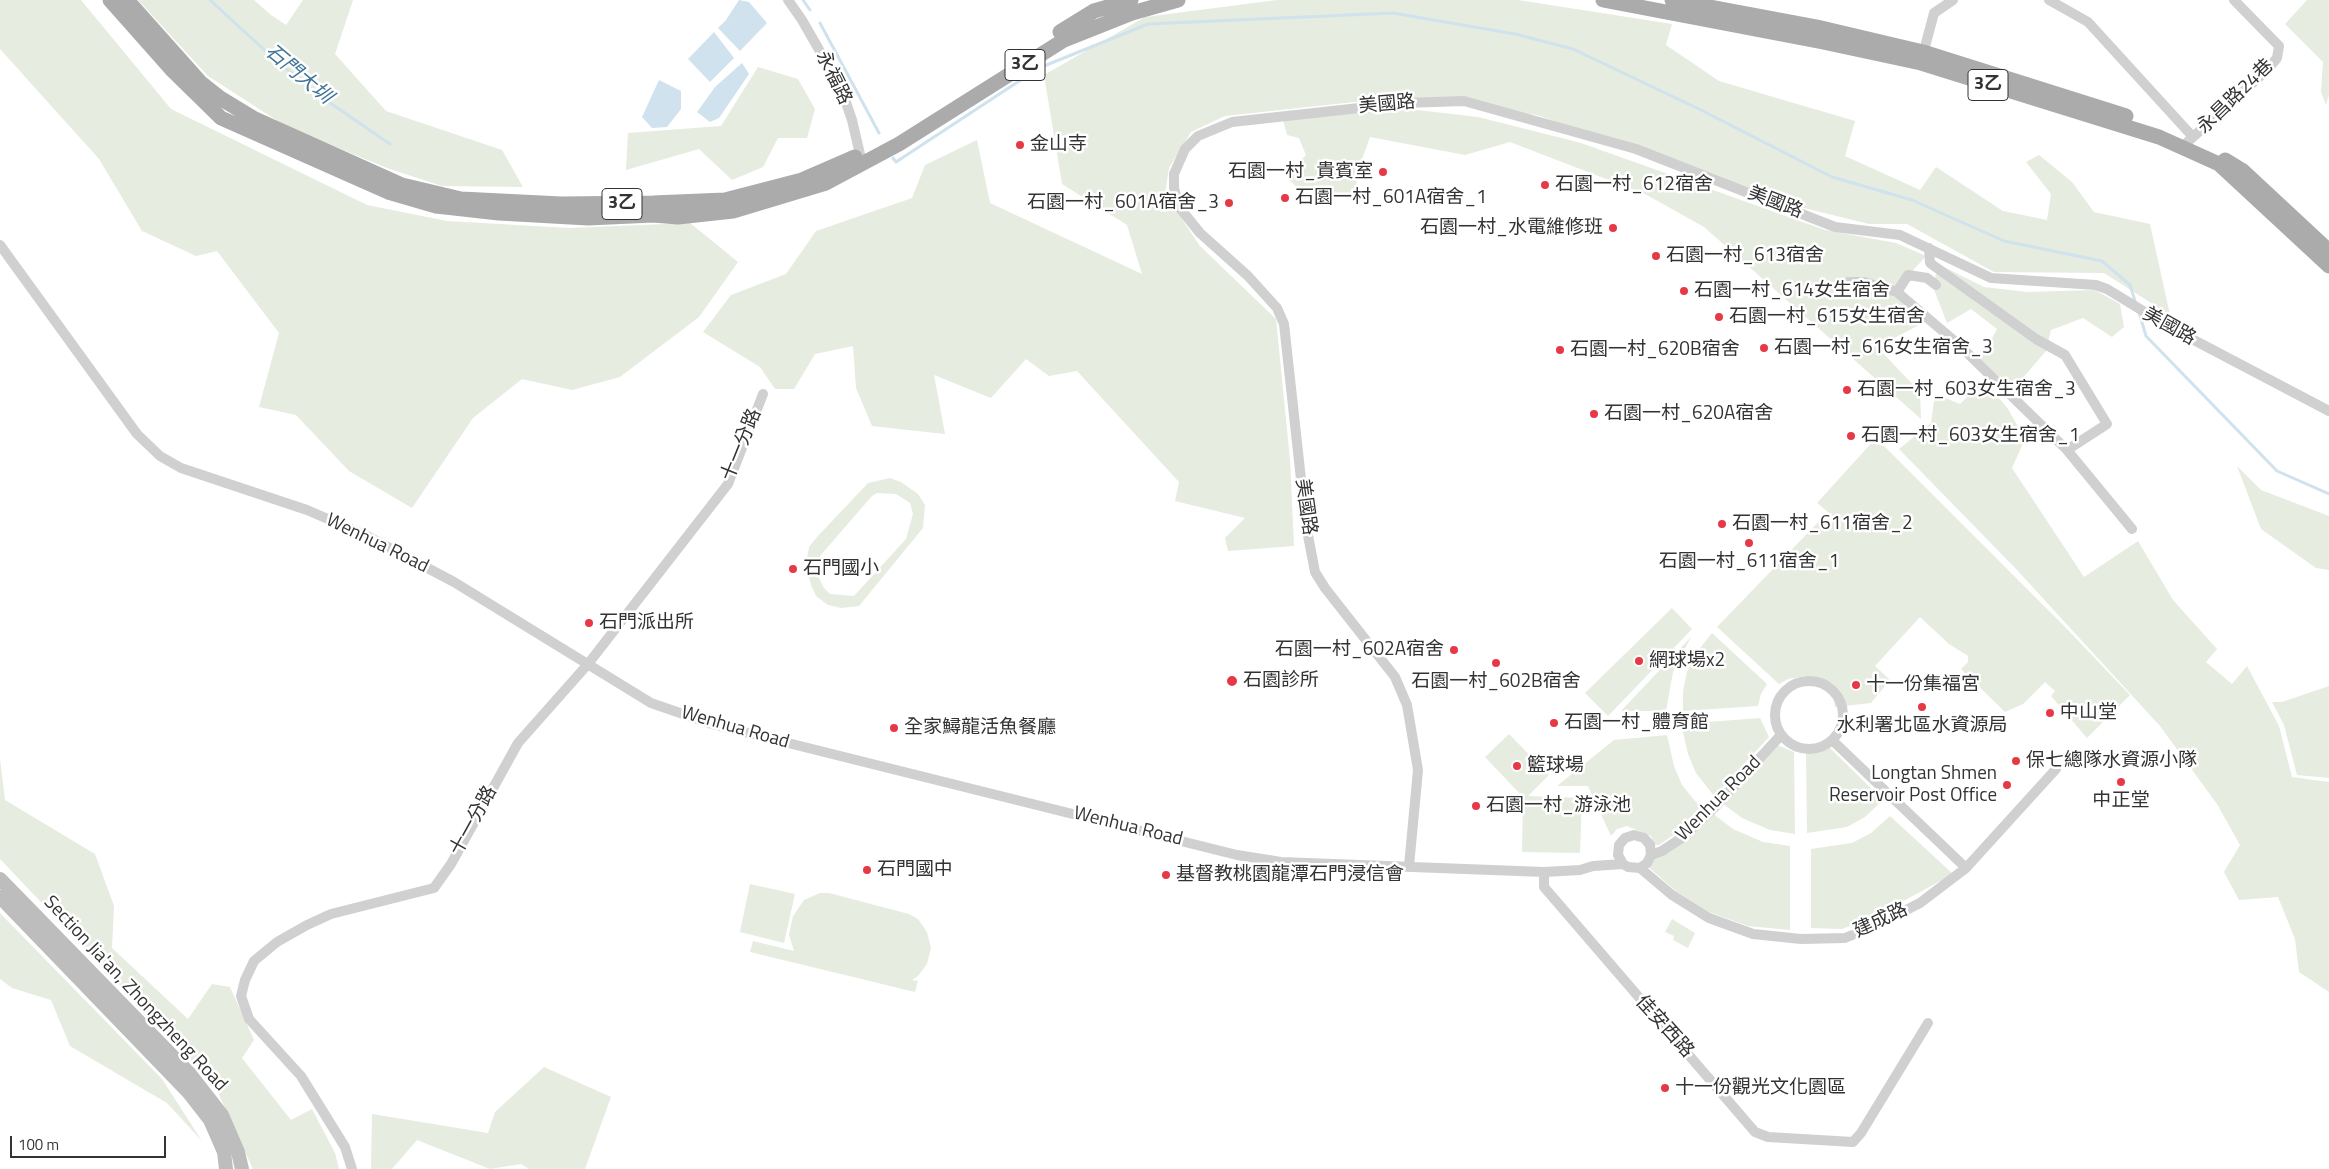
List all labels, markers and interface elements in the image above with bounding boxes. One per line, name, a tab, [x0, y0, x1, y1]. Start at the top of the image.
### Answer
water label: 石門大圳	[260, 40, 336, 110]
street label: 永福路	[810, 47, 856, 109]
road number: 3乙	[1005, 50, 1045, 80]
street label: 永昌路24巷	[2193, 55, 2279, 139]
road number: 3乙	[1968, 70, 2008, 100]
street label: 美國路	[1358, 91, 1416, 119]
place label: 金山寺	[1030, 134, 1087, 156]
marker: 金山寺	[1014, 139, 1026, 151]
place label: 石園一村_貴賓室	[1228, 161, 1373, 183]
marker: 石園一村_貴賓室	[1377, 166, 1389, 178]
place label: 石園一村_612宿舍	[1555, 174, 1713, 196]
marker: 石園一村_612宿舍	[1539, 179, 1551, 191]
street label: 美國路	[1744, 182, 1806, 224]
place label: 石園一村_601A宿舍_1	[1295, 187, 1487, 209]
road number: 3乙	[602, 188, 642, 220]
place label: 石園一村_601A宿舍_3	[1027, 192, 1219, 214]
marker: 石園一村_601A宿舍_1	[1279, 192, 1291, 204]
marker: 石園一村_601A宿舍_3	[1223, 197, 1235, 209]
place label: 石園一村_水電維修班	[1420, 217, 1603, 239]
marker: 石園一村_水電維修班	[1607, 222, 1619, 234]
place label: 石園一村_613宿舍	[1666, 245, 1824, 267]
marker: 石園一村_613宿舍	[1650, 250, 1662, 262]
place label: 石園一村_614女生宿舍	[1694, 280, 1890, 302]
marker: 石園一村_614女生宿舍	[1678, 285, 1690, 297]
street label: 美國路	[2139, 303, 2199, 351]
place label: 石園一村_615女生宿舍	[1729, 306, 1925, 328]
marker: 石園一村_615女生宿舍	[1713, 311, 1725, 323]
place label: 石園一村_616女生宿舍_3	[1774, 337, 1993, 359]
place label: 石園一村_620B宿舍	[1570, 339, 1740, 361]
marker: 石園一村_616女生宿舍_3	[1758, 342, 1770, 354]
marker: 石園一村_620B宿舍	[1554, 344, 1566, 356]
place label: 石園一村_603女生宿舍_3	[1857, 379, 2076, 401]
marker: 石園一村_603女生宿舍_3	[1841, 384, 1853, 396]
place label: 石園一村_620A宿舍	[1604, 403, 1773, 425]
street label: 十一分路	[717, 405, 767, 485]
marker: 石園一村_620A宿舍	[1588, 408, 1600, 420]
place label: 石園一村_603女生宿舍_1	[1861, 425, 2080, 447]
marker: 石園一村_603女生宿舍_1	[1845, 430, 1857, 442]
street label: 美國路	[1290, 477, 1320, 537]
street label: Wenhua Road	[322, 509, 432, 579]
place label: 石園一村_611宿舍_2	[1732, 513, 1913, 535]
marker: 石園一村_611宿舍_2	[1716, 518, 1728, 530]
marker: 石園一村_611宿舍_1	[1743, 537, 1755, 549]
place label: 石園一村_611宿舍_1	[1659, 551, 1839, 573]
place label: 石門國小	[803, 558, 879, 580]
marker: 石門國小	[787, 563, 799, 575]
place label: 石門派出所	[599, 612, 694, 634]
marker: 石門派出所	[583, 617, 595, 629]
place label: 石園一村_602A宿舍	[1275, 639, 1444, 661]
marker: 石園一村_602A宿舍	[1448, 644, 1460, 656]
place label: 網球場x2	[1649, 650, 1725, 672]
marker: 網球場x2	[1633, 655, 1645, 667]
marker: 石園一村_602B宿舍	[1490, 657, 1502, 669]
place label: 石園診所	[1243, 670, 1319, 692]
place label: 石園一村_602B宿舍	[1411, 671, 1581, 693]
marker: 石園診所	[1225, 674, 1239, 688]
place label: 十一份集福宮	[1866, 674, 1980, 696]
marker: 十一份集福宮	[1850, 679, 1862, 691]
marker: 水利署北區水資源局	[1916, 701, 1928, 713]
street label: Wenhua Road	[678, 702, 792, 754]
place label: 中山堂	[2060, 702, 2117, 724]
marker: 中山堂	[2044, 707, 2056, 719]
place label: 石園一村_體育館	[1564, 712, 1709, 734]
place label: 水利署北區水資源局	[1837, 715, 2007, 737]
place label: 全家鱘龍活魚餐廳	[904, 717, 1056, 739]
marker: 石園一村_體育館	[1548, 717, 1560, 729]
marker: 全家鱘龍活魚餐廳	[888, 722, 900, 734]
place label: 保七總隊水資源小隊	[2026, 750, 2197, 772]
street label: Wenhua Road	[1672, 752, 1766, 846]
place label: 籃球場	[1527, 755, 1584, 777]
marker: 保七總隊水資源小隊	[2010, 755, 2022, 767]
marker: 籃球場	[1511, 760, 1523, 772]
place label: Longtan Shmen Reservoir Post Office	[1829, 763, 1997, 807]
marker: 中正堂	[2115, 776, 2127, 788]
marker: Longtan Shmen Reservoir Post Office	[2001, 779, 2013, 791]
street label: 十一分路	[446, 782, 502, 860]
place label: 中正堂	[2093, 790, 2149, 812]
place label: 石園一村_游泳池	[1486, 795, 1631, 817]
marker: 石園一村_游泳池	[1470, 800, 1482, 812]
street label: Wenhua Road	[1071, 802, 1185, 852]
place label: 石門國中	[877, 859, 953, 881]
marker: 石門國中	[861, 864, 873, 876]
place label: 基督教桃園龍潭石門浸信會	[1176, 864, 1404, 886]
marker: 基督教桃園龍潭石門浸信會	[1160, 869, 1172, 881]
street label: Section Jia'an, Zhongzheng Road	[38, 892, 232, 1096]
street label: 建成路	[1850, 899, 1912, 943]
street label: 佳安西路	[1630, 991, 1698, 1063]
place label: 十一份觀光文化園區	[1675, 1077, 1846, 1099]
marker: 十一份觀光文化園區	[1659, 1082, 1671, 1094]
scale bar	[12, 1126, 169, 1158]
text: 100 m	[18, 1133, 59, 1156]

